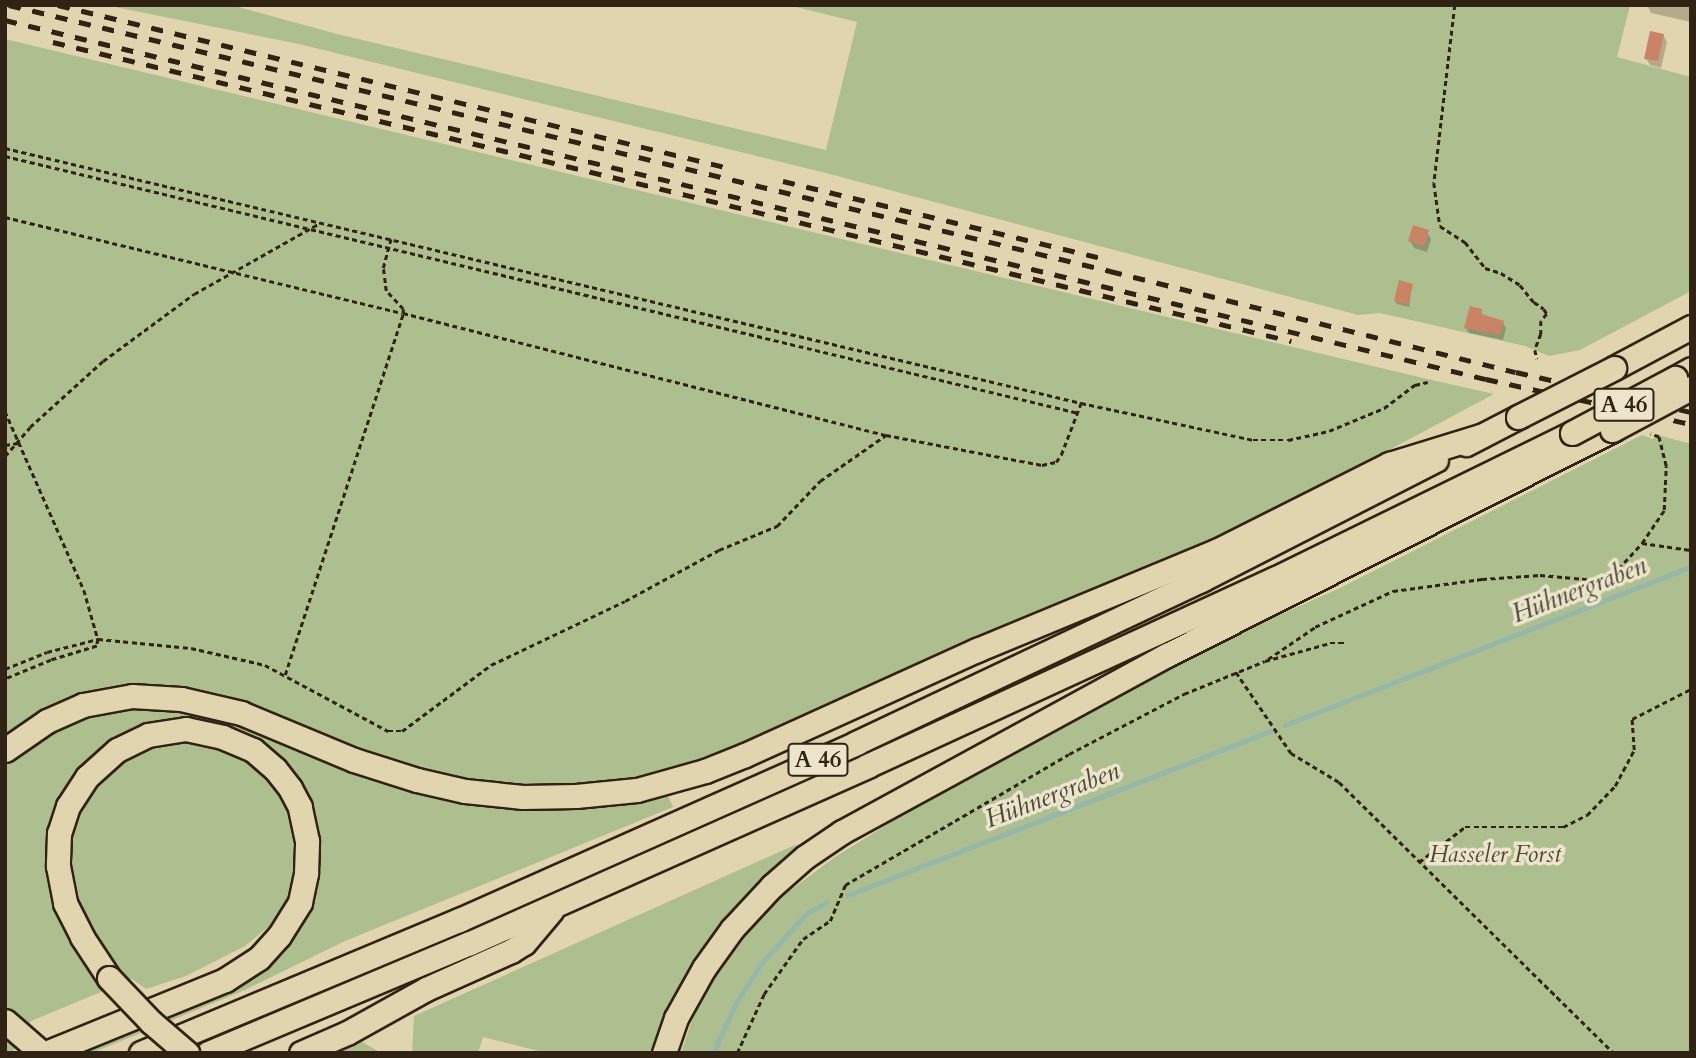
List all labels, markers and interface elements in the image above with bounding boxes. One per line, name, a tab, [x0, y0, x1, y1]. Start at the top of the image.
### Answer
road number: A 46	[1592, 386, 1656, 424]
water label: Hühnergraben	[1507, 550, 1651, 630]
road number: A 46	[786, 740, 850, 780]
water label: Hühnergraben	[980, 755, 1124, 835]
park label: Hasseler Forst	[1429, 841, 1561, 869]

